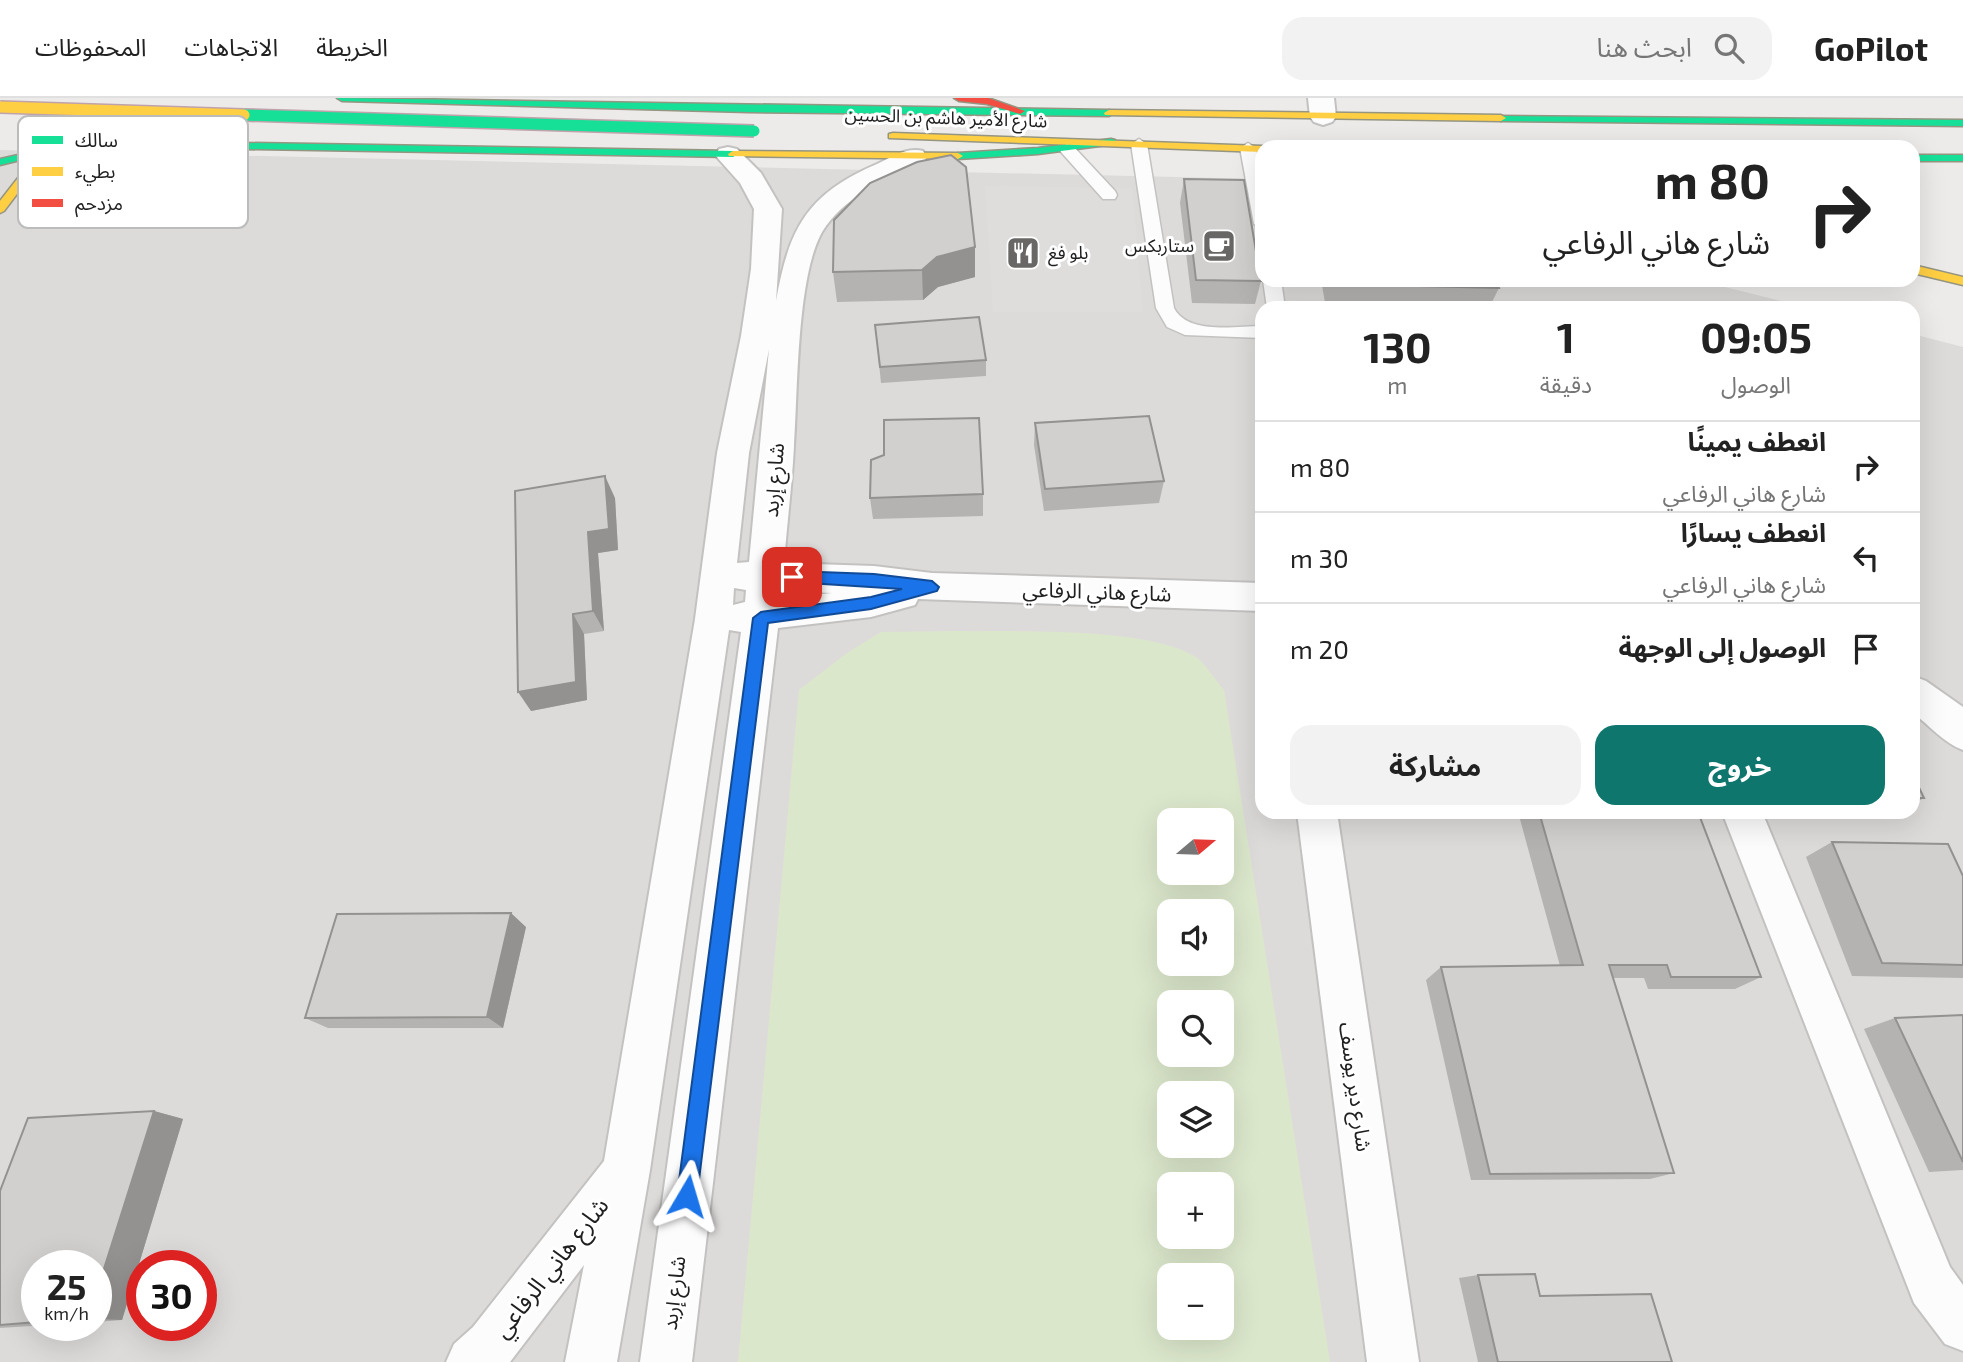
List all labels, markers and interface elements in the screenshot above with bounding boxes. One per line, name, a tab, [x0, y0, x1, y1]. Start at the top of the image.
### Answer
search box	[1282, 17, 1772, 80]
text: GoPilot	[1814, 28, 1928, 68]
icon: search	[1710, 29, 1748, 67]
text: ابحث هنا	[1597, 31, 1692, 62]
text: المحفوظات	[35, 32, 146, 61]
text: الاتجاهات	[184, 32, 278, 61]
text: الخريطة	[316, 32, 388, 61]
street label: شارع الأمير هاشم بن الحسين	[844, 102, 1048, 136]
legend	[18, 116, 248, 228]
text: سالك	[75, 128, 118, 151]
text: 80 m	[1655, 150, 1770, 209]
text: بطيء	[75, 159, 115, 186]
icon: right	[1794, 168, 1885, 259]
text: مزدحم	[75, 191, 123, 218]
text: شارع هاني الرفاعي	[1543, 222, 1770, 260]
cafe icon: ستاربكس	[1200, 227, 1238, 265]
restaurant icon: بلو فغ	[1004, 234, 1042, 272]
place label: ستاربكس	[1125, 234, 1194, 257]
place label: بلو فغ	[1048, 241, 1088, 267]
text: 1	[1557, 311, 1575, 361]
text: 09:05	[1700, 311, 1812, 361]
text: 130	[1363, 321, 1432, 371]
text: دقيقة	[1540, 370, 1592, 398]
text: الوصول	[1721, 370, 1791, 398]
text: m	[1387, 371, 1407, 399]
text: انعطف يمينًا	[1687, 425, 1826, 456]
street label: شارع إربد	[757, 442, 792, 518]
icon: right	[1847, 448, 1885, 486]
text: 80 m	[1290, 451, 1350, 482]
text: شارع هاني الرفاعي	[1663, 479, 1826, 507]
text: انعطف يسارًا	[1681, 516, 1826, 547]
icon: left	[1847, 539, 1885, 577]
text: 30 m	[1290, 542, 1349, 573]
pin	[762, 547, 822, 607]
icon: arrive	[773, 558, 811, 596]
text: شارع هاني الرفاعي	[1663, 570, 1826, 598]
street label: شارع هاني الرفاعي	[1022, 575, 1172, 610]
icon: arrive	[1847, 630, 1885, 668]
text: الوصول إلى الوجهة	[1618, 631, 1826, 662]
text: 20 m	[1290, 633, 1349, 664]
button: مشاركة	[1290, 725, 1581, 805]
button: خروج	[1595, 725, 1885, 805]
north arrow	[1157, 808, 1234, 886]
map controls	[1157, 808, 1234, 1340]
button: sound	[1157, 899, 1234, 976]
button: search	[1157, 990, 1234, 1067]
street label: شارع دير يوسف	[1331, 1020, 1378, 1154]
button: layers	[1157, 1081, 1234, 1158]
position arrow	[650, 1159, 724, 1233]
button: +	[1157, 1172, 1234, 1249]
street label: شارع هاني الرفاعي	[486, 1191, 618, 1347]
speed limit sign: 30	[126, 1250, 217, 1341]
street label: شارع إربد	[656, 1254, 693, 1332]
button: −	[1157, 1263, 1234, 1340]
text: 25	[47, 1265, 86, 1307]
text: km/h	[44, 1302, 89, 1324]

